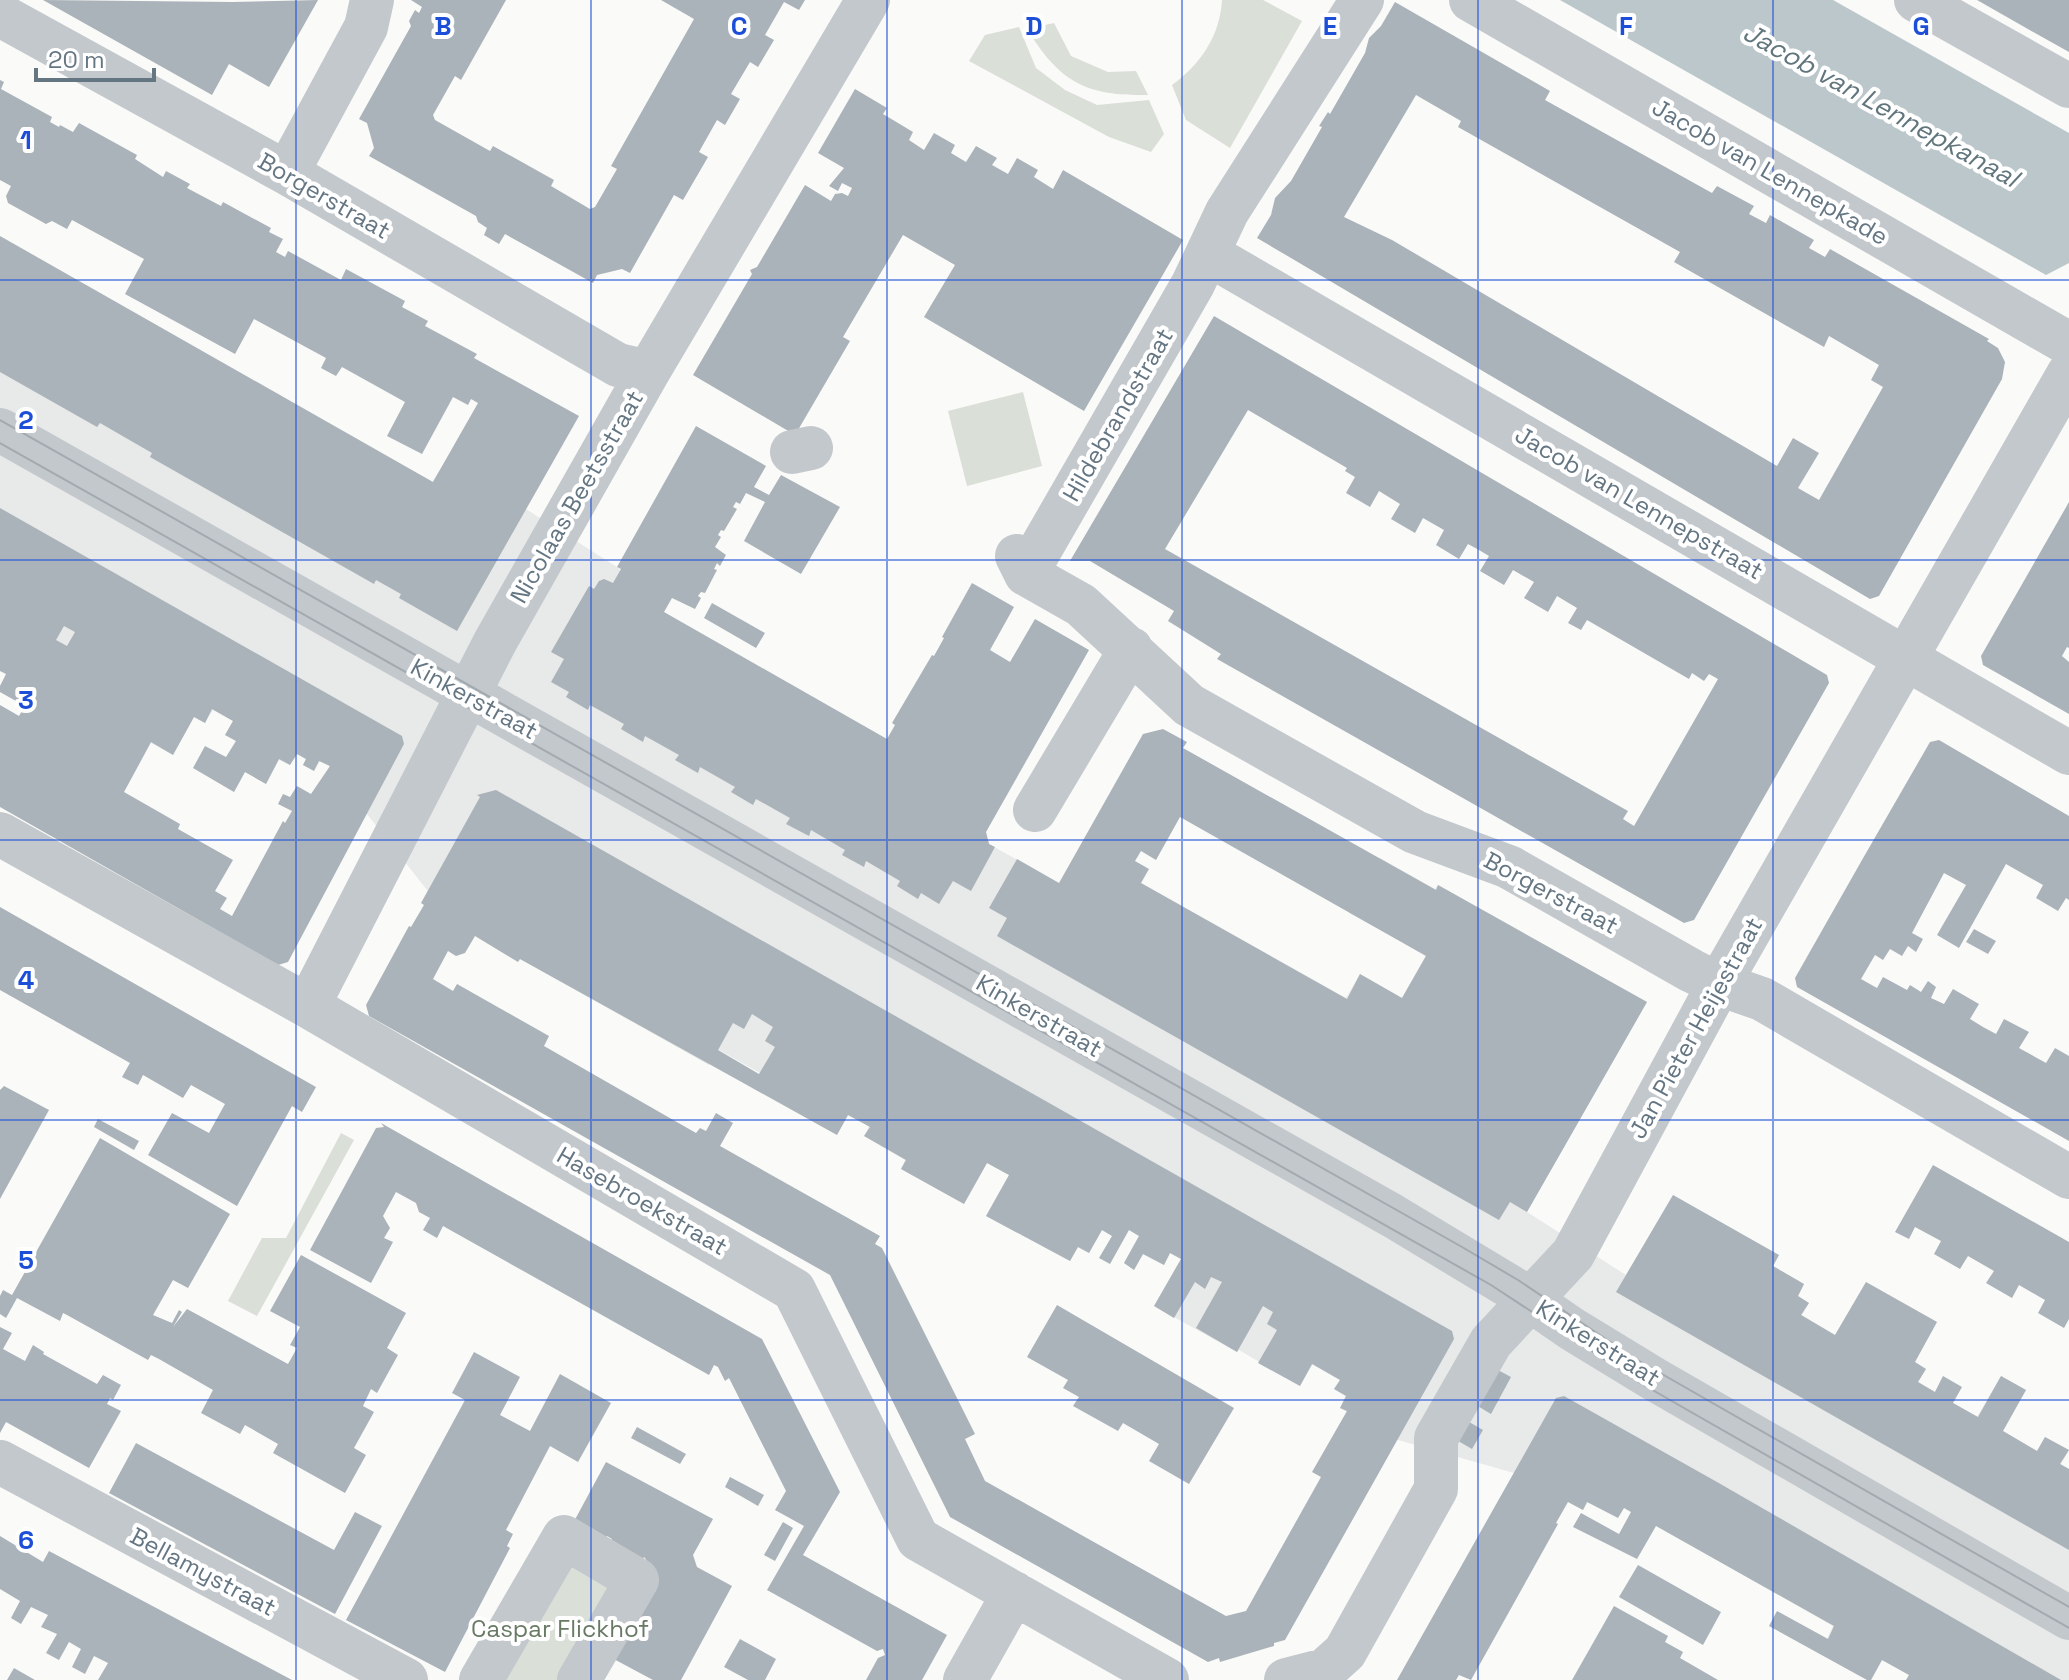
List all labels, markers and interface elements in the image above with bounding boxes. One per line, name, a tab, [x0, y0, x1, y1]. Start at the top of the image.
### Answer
text: B	[434, 9, 452, 43]
text: C	[731, 9, 747, 43]
text: D	[1025, 9, 1043, 43]
text: E	[1323, 9, 1337, 43]
text: F	[1619, 9, 1633, 43]
text: G	[1912, 9, 1930, 43]
water label: Jacob van Lennepkanaal	[1737, 15, 2027, 196]
scale bar	[36, 32, 154, 82]
text: 20 m	[48, 44, 105, 75]
street label: Jacob van Lennepkade	[1647, 91, 1894, 252]
text: 1	[20, 123, 32, 157]
street label: Borgerstraat	[253, 145, 396, 246]
street label: Hildebrandstraat	[1055, 322, 1180, 507]
street label: Nicolaas Beetsstraat	[503, 385, 650, 609]
text: 2	[18, 403, 34, 437]
street label: Jacob van Lennepstraat	[1510, 419, 1769, 586]
street label: Kinkerstraat	[405, 651, 543, 746]
text: 3	[18, 683, 34, 717]
street label: Borgerstraat	[1479, 844, 1624, 941]
street label: Jan Pieter Heijestraat	[1622, 912, 1769, 1144]
text: 4	[18, 963, 34, 997]
street label: Kinkerstraat	[971, 967, 1108, 1064]
street label: Hasebroekstraat	[551, 1139, 733, 1262]
text: 5	[18, 1243, 34, 1277]
street label: Kinkerstraat	[1530, 1292, 1666, 1393]
street label: Bellamystraat	[125, 1520, 281, 1623]
text: 6	[18, 1523, 34, 1557]
park label: Caspar Flickhof	[471, 1613, 649, 1644]

